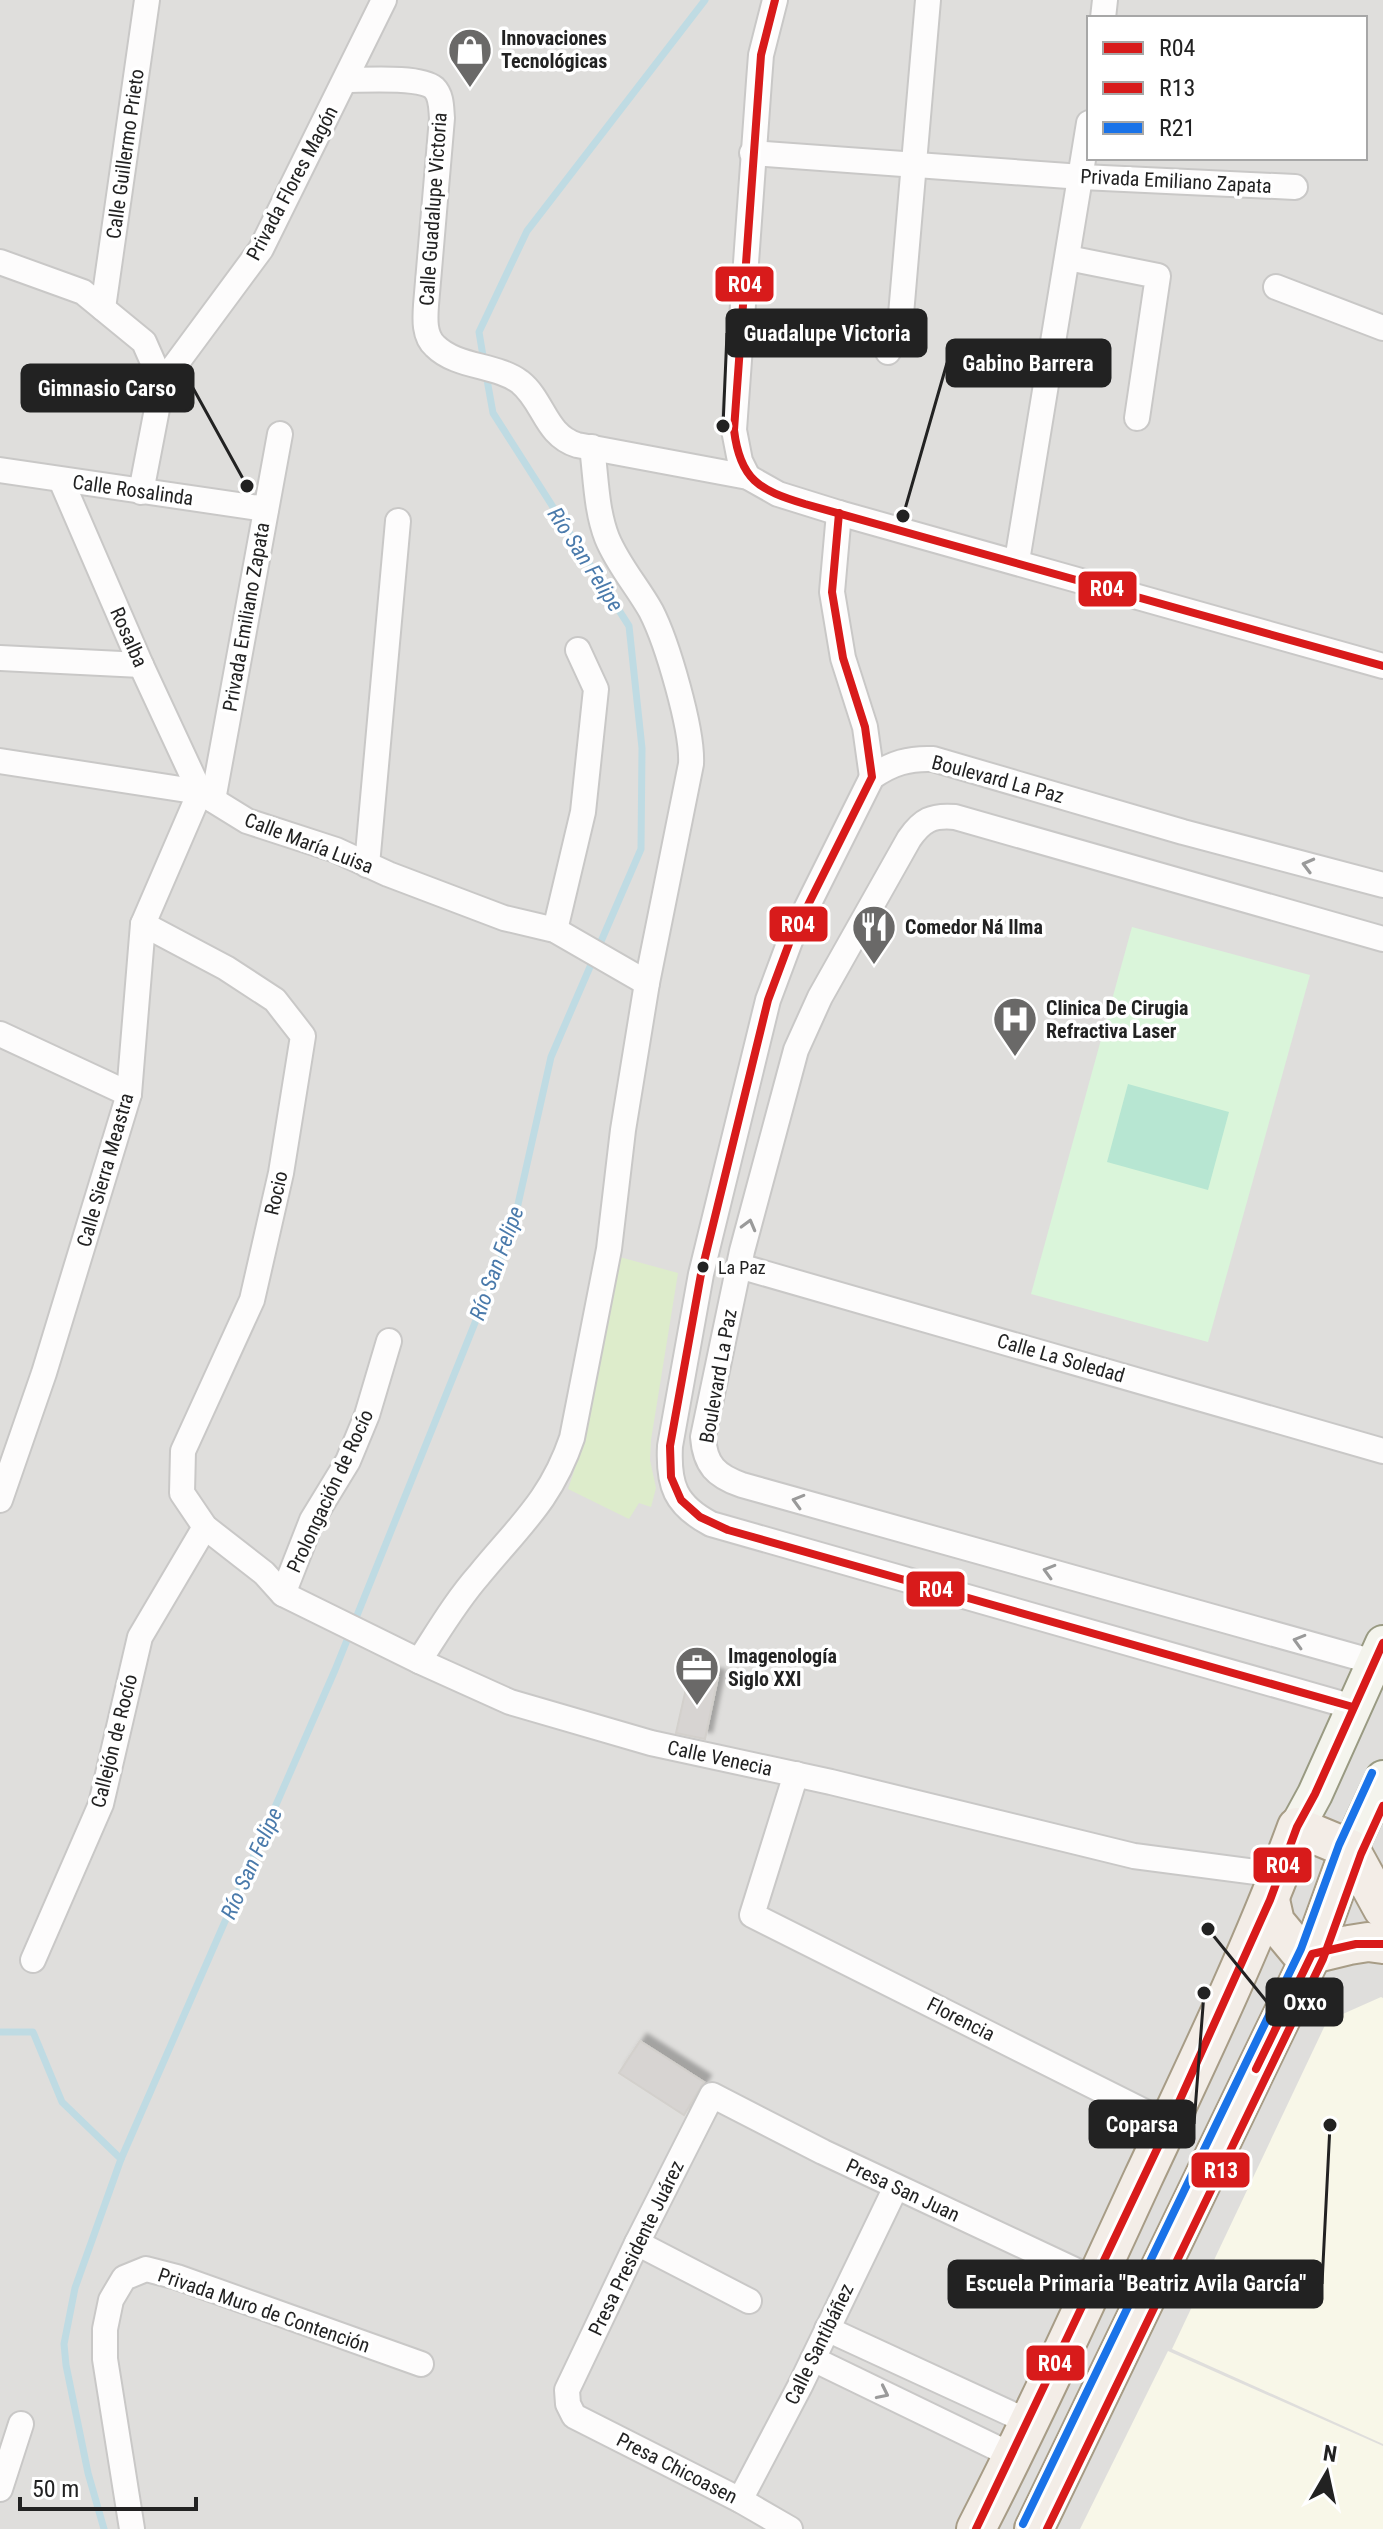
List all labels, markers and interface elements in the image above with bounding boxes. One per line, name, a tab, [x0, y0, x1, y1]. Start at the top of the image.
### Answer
legend	[1087, 16, 1367, 160]
shop icon: Innovaciones Tecnológicas	[446, 26, 494, 89]
place label: Innovaciones Tecnológicas	[501, 26, 607, 73]
text: R04	[1159, 34, 1196, 62]
street label: Calle Guillermo Prieto	[101, 67, 149, 241]
text: R13	[1159, 74, 1195, 102]
street label: Privada Flores Magón	[241, 102, 343, 264]
street label: Calle Guadalupe Victoria	[414, 112, 452, 306]
text: R21	[1159, 114, 1195, 142]
street label: Privada Emiliano Zapata	[1080, 164, 1272, 198]
line badge: R04	[714, 265, 775, 303]
text: R04	[728, 272, 762, 297]
callout: Guadalupe Victoria	[727, 310, 926, 356]
text: Guadalupe Victoria	[743, 321, 911, 346]
callout: Gabino Barrera	[947, 340, 1110, 386]
text: Gabino Barrera	[962, 351, 1094, 376]
callout: Gimnasio Carso	[22, 365, 193, 411]
text: Gimnasio Carso	[38, 376, 176, 401]
street label: Calle Rosalinda	[71, 470, 195, 510]
water label: Río San Felipe	[543, 503, 628, 616]
street label: Privada Emiliano Zapata	[218, 521, 274, 713]
line badge: R04	[1077, 570, 1138, 608]
text: R04	[1090, 576, 1124, 601]
street label: Rosalba	[105, 603, 153, 671]
street label: Boulevard La Paz	[929, 750, 1067, 808]
street label: Calle María Luisa	[241, 807, 377, 879]
one-way arrow	[1301, 857, 1315, 874]
restaurant icon: Comedor Ná Ilma	[850, 903, 898, 966]
line badge: R04	[768, 905, 829, 943]
text: R04	[781, 912, 815, 937]
place label: Comedor Ná Ilma	[905, 915, 1043, 939]
hospital icon: Clinica De Cirugia Refractiva Laser	[991, 995, 1039, 1058]
place label: Clinica De Cirugia Refractiva Laser	[1046, 996, 1189, 1043]
street label: Calle Sierra Meastra	[72, 1090, 138, 1250]
street label: Rocio	[259, 1169, 293, 1217]
water label: Río San Felipe	[464, 1203, 529, 1323]
one-way arrow	[739, 1218, 756, 1232]
place label: La Paz	[718, 1257, 766, 1278]
marker: La Paz	[695, 1259, 711, 1275]
street label: Boulevard La Paz	[694, 1307, 742, 1445]
street label: Calle La Soledad	[994, 1328, 1128, 1388]
street label: Prolongación de Rocío	[282, 1406, 378, 1576]
one-way arrow	[792, 1494, 806, 1510]
one-way arrow	[1042, 1564, 1056, 1580]
line badge: R04	[905, 1570, 966, 1608]
text: R04	[919, 1577, 953, 1602]
one-way arrow	[1293, 1634, 1307, 1650]
office icon: Imagenología Siglo XXI	[673, 1644, 721, 1707]
place label: Imagenología Siglo XXI	[728, 1644, 837, 1691]
street label: Callejón de Rocío	[86, 1672, 142, 1810]
street label: Calle Venecia	[665, 1735, 775, 1781]
water label: Río San Felipe	[216, 1804, 287, 1923]
line badge: R04	[1252, 1846, 1313, 1884]
text: R04	[1266, 1853, 1300, 1878]
callout: Oxxo	[1267, 1979, 1342, 2025]
text: Oxxo	[1283, 1990, 1327, 2015]
street label: Florencia	[923, 1992, 999, 2046]
callout: Coparsa	[1090, 2101, 1194, 2147]
text: Coparsa	[1106, 2112, 1178, 2137]
line badge: R13	[1190, 2151, 1251, 2189]
street label: Presa San Juan	[842, 2153, 964, 2227]
street label: Presa Presidente Juárez	[583, 2157, 689, 2339]
text: R13	[1204, 2158, 1238, 2183]
callout: Escuela Primaria "Beatriz Avila García"	[949, 2261, 1322, 2307]
street label: Privada Muro de Contención	[155, 2262, 373, 2358]
text: Escuela Primaria "Beatriz Avila García"	[966, 2271, 1306, 2296]
street label: Calle Santibáñez	[779, 2280, 859, 2408]
line badge: R04	[1025, 2344, 1086, 2382]
text: R04	[1038, 2351, 1072, 2376]
one-way arrow	[875, 2383, 890, 2399]
street label: Presa Chicoasen	[613, 2427, 741, 2509]
north arrow	[1287, 2433, 1367, 2513]
text: N	[1321, 2440, 1339, 2467]
scale bar	[20, 2461, 196, 2511]
text: 50 m	[32, 2475, 79, 2503]

